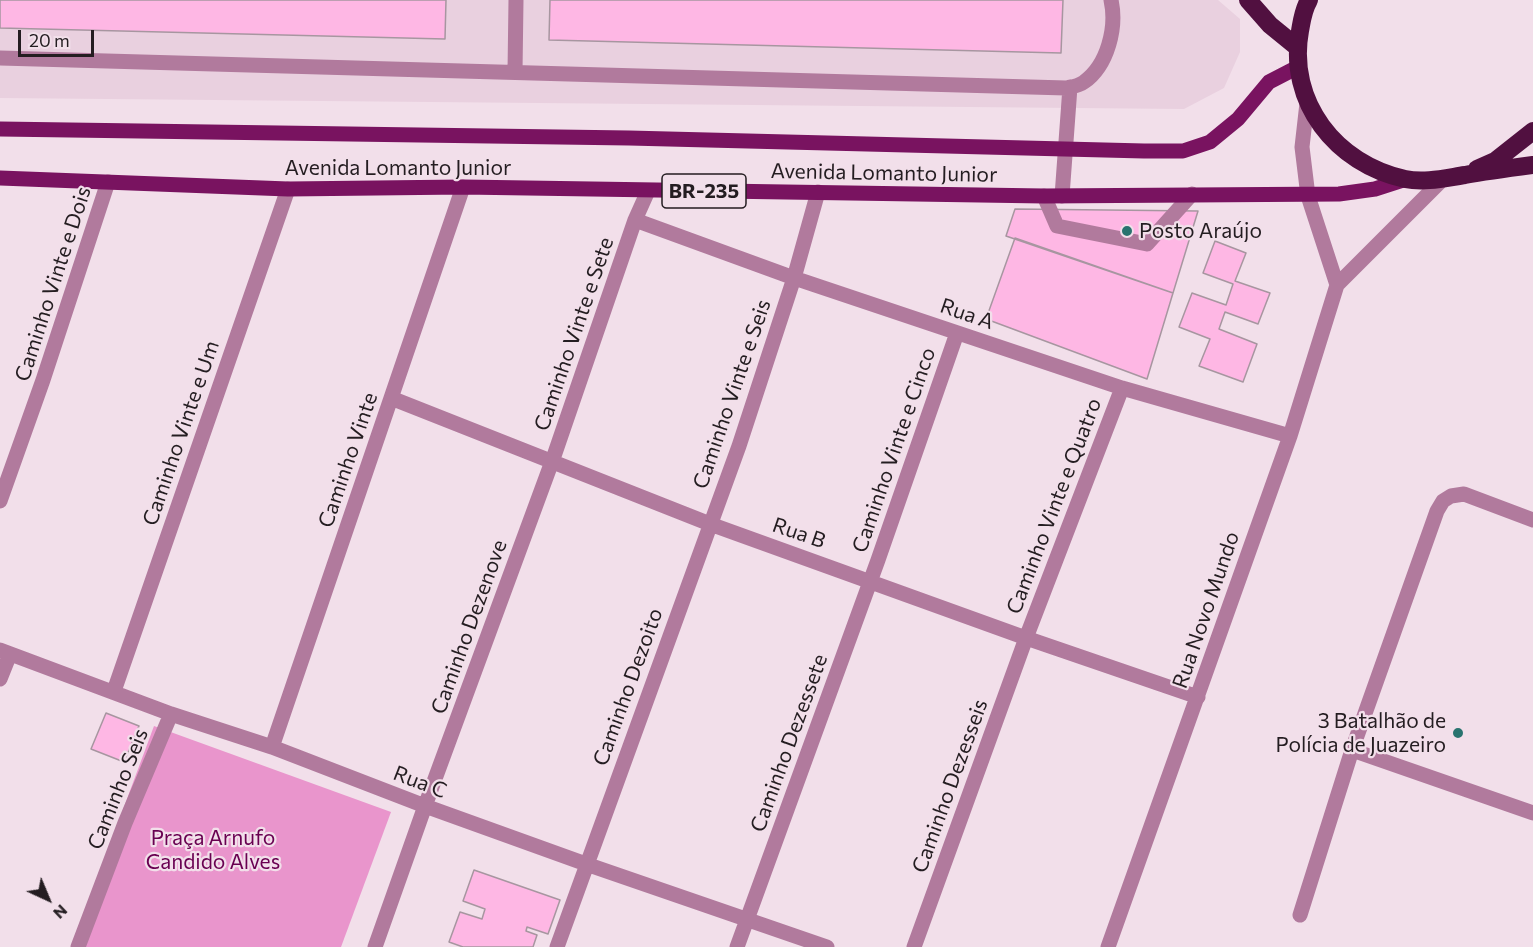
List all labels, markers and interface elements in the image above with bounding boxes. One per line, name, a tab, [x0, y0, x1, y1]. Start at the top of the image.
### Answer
scale bar	[21, 18, 98, 56]
text: 20 m	[29, 29, 70, 51]
street label: Avenida Lomanto Junior	[285, 155, 511, 181]
street label: Avenida Lomanto Junior	[770, 158, 998, 188]
road number: BR-235	[662, 174, 746, 208]
street label: Caminho Vinte e Dois	[10, 183, 96, 385]
place label: Posto Araújo	[1139, 218, 1262, 244]
marker: Posto Araújo	[1120, 224, 1134, 238]
street label: Caminho Vinte e Sete	[529, 234, 619, 434]
street label: Rua A	[937, 293, 997, 335]
street label: Caminho Vinte e Seis	[688, 296, 776, 492]
street label: Caminho Vinte e Um	[138, 337, 224, 529]
street label: Caminho Vinte e Cinco	[847, 344, 941, 556]
street label: Caminho Vinte	[313, 389, 383, 531]
street label: Caminho Vinte e Quatro	[1001, 394, 1107, 618]
street label: Rua B	[769, 512, 829, 554]
street label: Rua Novo Mundo	[1167, 528, 1245, 692]
street label: Caminho Dezenove	[426, 537, 512, 717]
street label: Caminho Dezoito	[588, 605, 668, 769]
street label: Caminho Dezessete	[745, 651, 833, 835]
street label: Caminho Dezesseis	[907, 696, 993, 876]
place label: 3 Batalhão de Polícia de Juazeiro	[1276, 708, 1446, 758]
street label: Caminho Seis	[82, 725, 154, 853]
marker: 3 Batalhão de Polícia de Juazeiro	[1451, 726, 1465, 740]
street label: Rua C	[390, 760, 450, 804]
park label: Praça Arnufo Candido Alves	[146, 825, 280, 875]
north arrow	[18, 869, 78, 929]
text: N	[50, 901, 72, 923]

